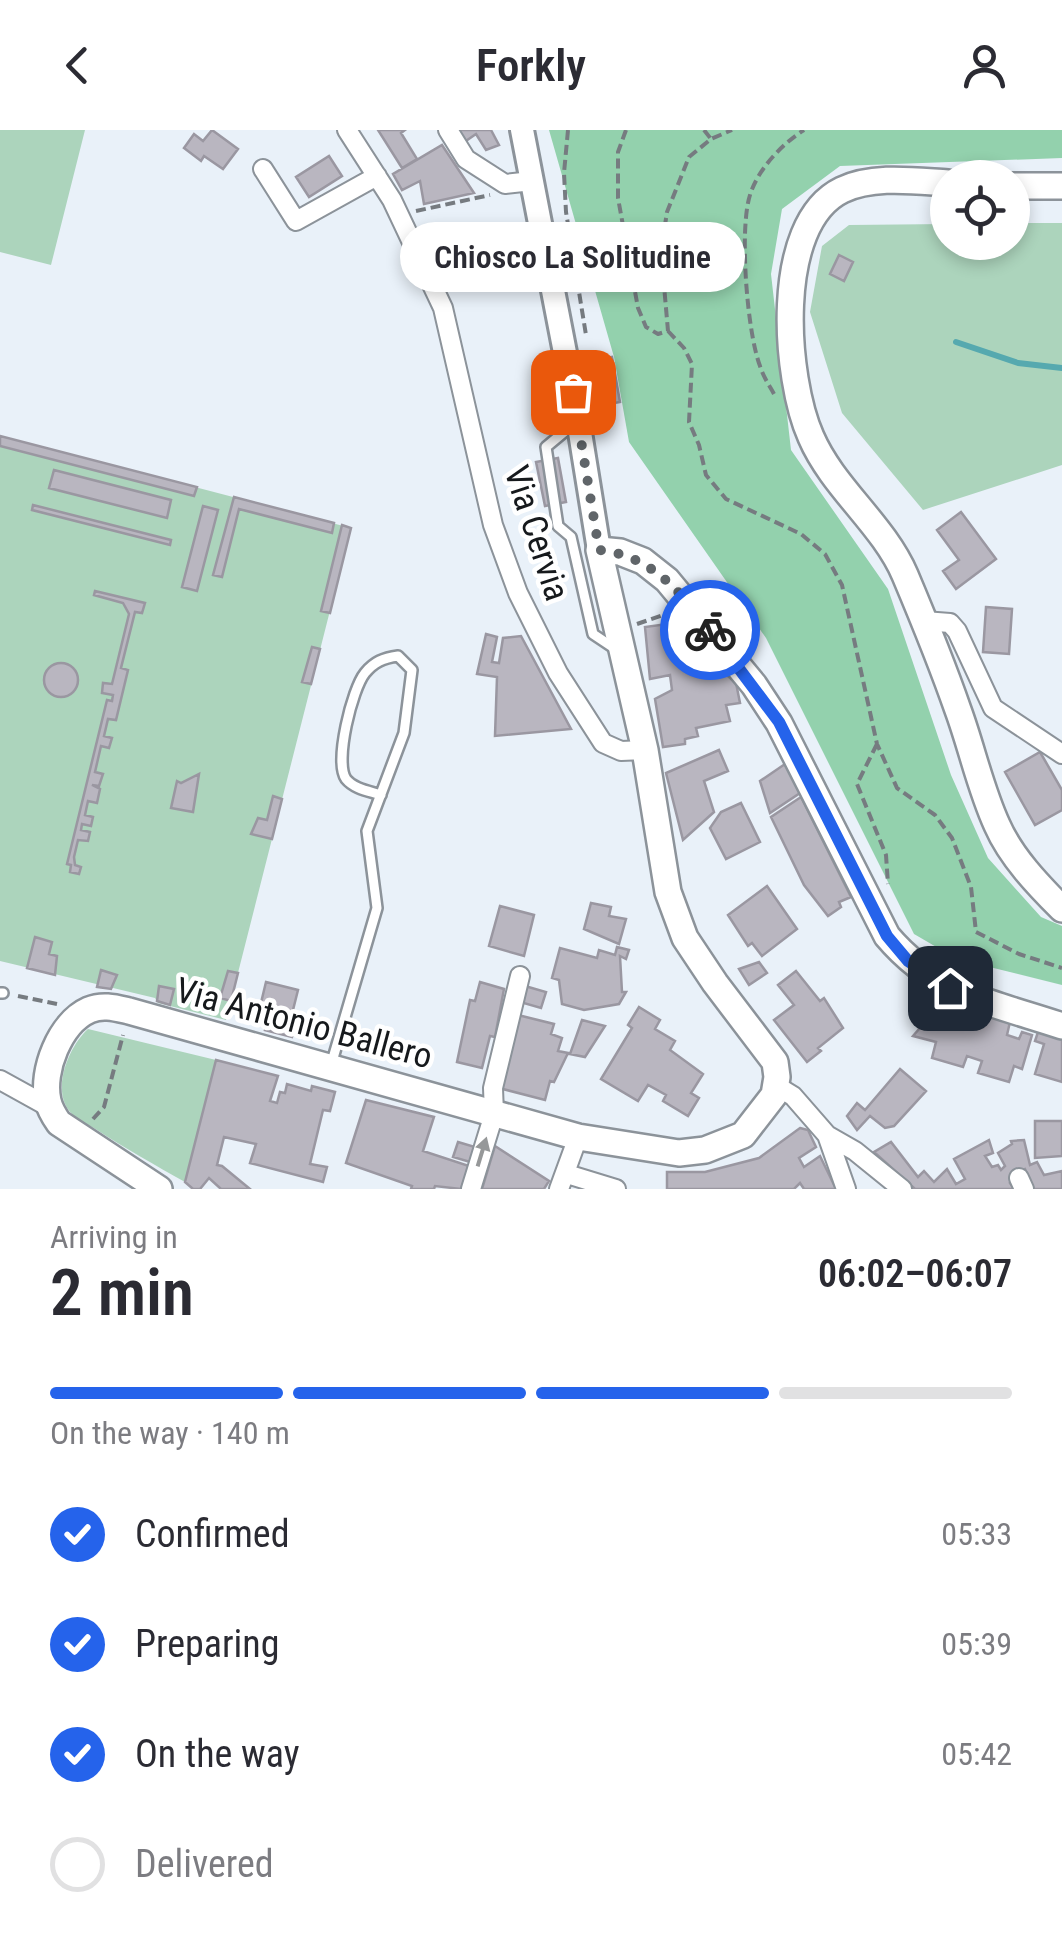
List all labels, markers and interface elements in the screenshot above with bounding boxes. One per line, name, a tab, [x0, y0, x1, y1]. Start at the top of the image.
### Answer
icon: back	[50, 38, 105, 93]
icon: person	[957, 38, 1012, 93]
text: Forkly	[476, 39, 586, 92]
map controls	[930, 160, 1030, 260]
button: locate	[930, 160, 1030, 260]
callout: Chiosco La Solitudine	[400, 222, 746, 292]
text: Chiosco La Solitudine	[434, 238, 711, 276]
pin	[531, 350, 616, 435]
icon: bag	[546, 365, 601, 420]
street label: Via Cervia	[495, 461, 578, 606]
courier	[660, 580, 760, 680]
icon: bike	[683, 603, 738, 658]
pin	[908, 946, 993, 1031]
icon: home	[923, 961, 978, 1016]
street label: Via Antonio Ballero	[171, 970, 437, 1077]
one-way arrow	[476, 1136, 491, 1166]
text: Arriving in	[50, 1218, 178, 1256]
text: 06:02–06:07	[818, 1252, 1012, 1296]
text: 2 min	[50, 1255, 194, 1331]
text: On the way · 140 m	[50, 1414, 290, 1452]
icon: check	[50, 1507, 105, 1562]
text: Confirmed	[135, 1512, 290, 1556]
text: 05:33	[941, 1515, 1012, 1553]
icon: check	[50, 1617, 105, 1672]
text: Preparing	[135, 1622, 280, 1666]
text: 05:39	[941, 1625, 1012, 1663]
icon: check	[50, 1727, 105, 1782]
text: On the way	[135, 1732, 300, 1776]
text: 05:42	[941, 1735, 1012, 1773]
text: Delivered	[135, 1842, 274, 1886]

